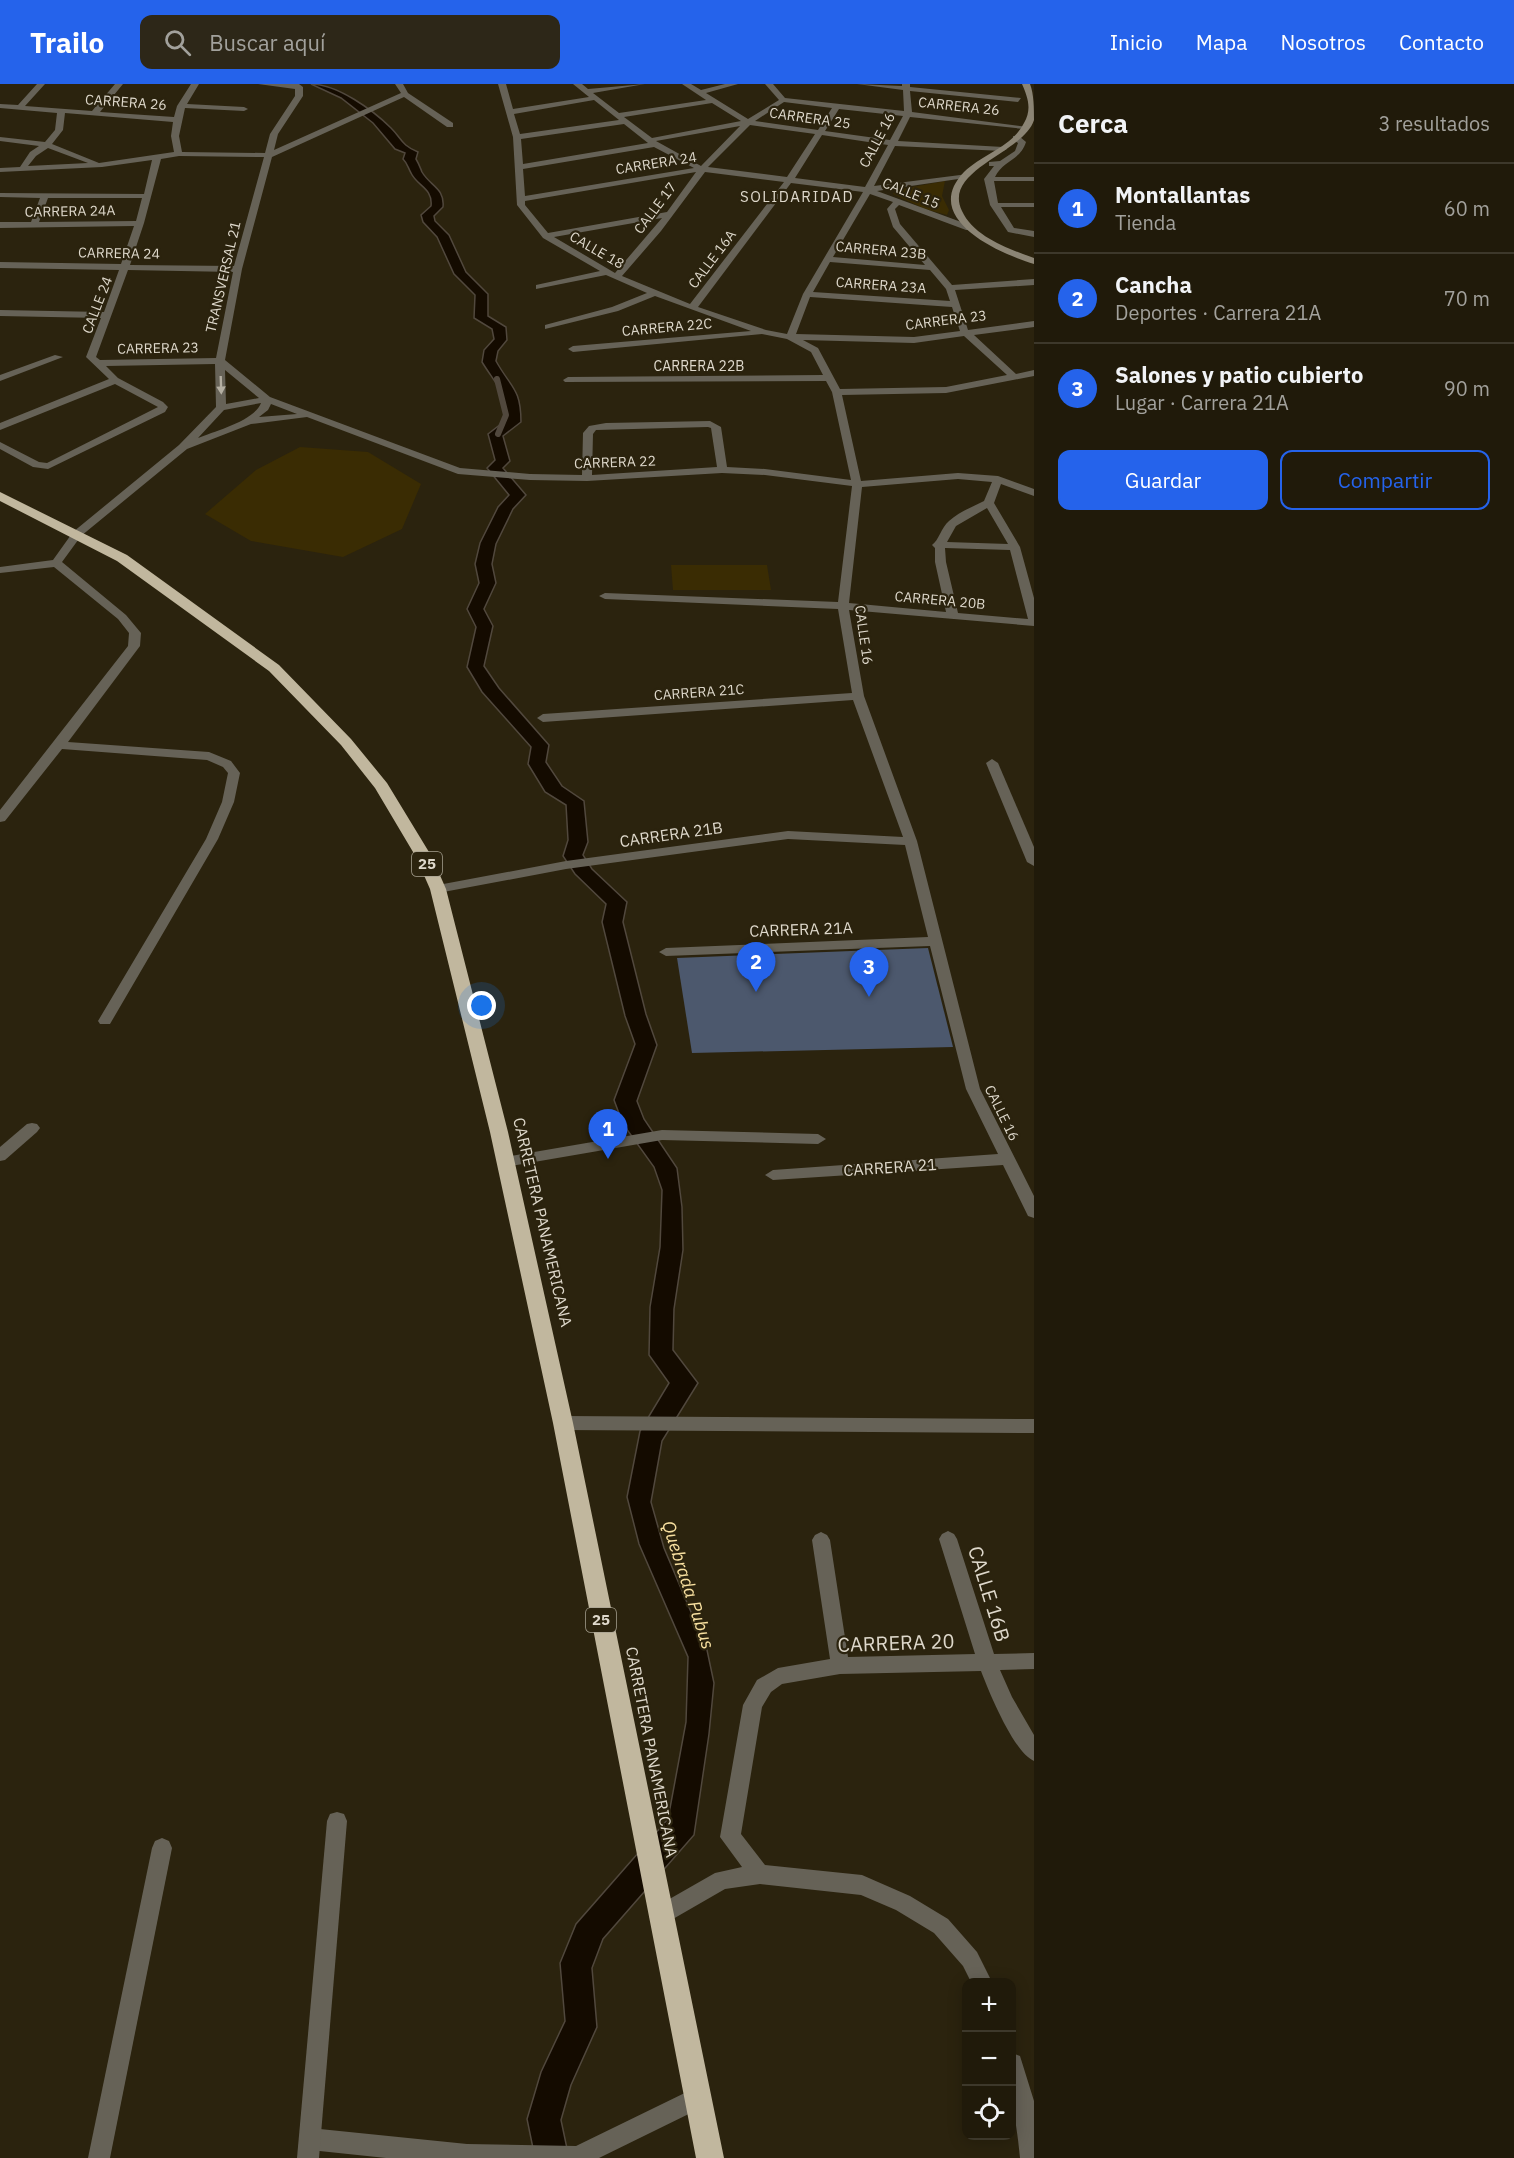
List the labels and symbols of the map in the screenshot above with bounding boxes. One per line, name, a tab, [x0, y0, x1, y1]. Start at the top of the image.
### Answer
street label: CARRERA 26	[85, 90, 167, 114]
street label: CARRERA 26	[917, 93, 1001, 119]
street label: CARRERA 25	[768, 103, 852, 133]
street label: CALLE 16	[855, 109, 899, 171]
street label: CARRERA 24	[614, 148, 698, 178]
street label: CALLE 15	[880, 173, 942, 213]
street label: CALLE 17	[630, 179, 680, 237]
district label: SOLIDARIDAD	[740, 187, 854, 206]
street label: CARRERA 24A	[24, 201, 116, 221]
street label: TRANSVERSAL 21	[201, 220, 245, 334]
street label: CALLE 16A	[684, 226, 740, 292]
street label: CALLE 18	[567, 227, 627, 273]
street label: CARRERA 23B	[835, 237, 927, 263]
street label: CARRERA 24	[78, 243, 160, 263]
street label: CARRERA 23A	[835, 273, 927, 297]
street label: CALLE 24	[78, 274, 116, 336]
street label: CARRERA 23	[904, 306, 988, 334]
street label: CARRERA 22C	[621, 314, 713, 340]
street label: CARRERA 23	[117, 338, 199, 358]
street label: CARRERA 22B	[654, 357, 744, 375]
one-way arrow	[216, 375, 225, 394]
street label: CARRERA 22	[574, 452, 656, 472]
street label: CARRERA 20B	[894, 587, 986, 613]
street label: CALLE 16	[851, 604, 877, 666]
street label: CARRERA 21C	[653, 680, 745, 704]
street label: CARRERA 21B	[618, 817, 724, 851]
road number: 25	[412, 852, 442, 876]
street label: CARRERA 21A	[749, 917, 853, 941]
pin: 2	[736, 942, 776, 992]
pin: 3	[850, 948, 888, 997]
your location	[467, 991, 496, 1020]
street label: CALLE 16	[981, 1082, 1023, 1144]
pin: 1	[588, 1110, 628, 1159]
street label: CARRETERA PANAMERICANA	[509, 1115, 577, 1329]
street label: CARRERA 21	[843, 1154, 937, 1180]
water label: Quebrada Pubus	[657, 1518, 720, 1652]
street label: CALLE 16B	[962, 1543, 1017, 1645]
road number: 25	[586, 1608, 616, 1632]
street label: CARRERA 20	[837, 1627, 955, 1658]
street label: CARRETERA PANAMERICANA	[622, 1645, 682, 1859]

